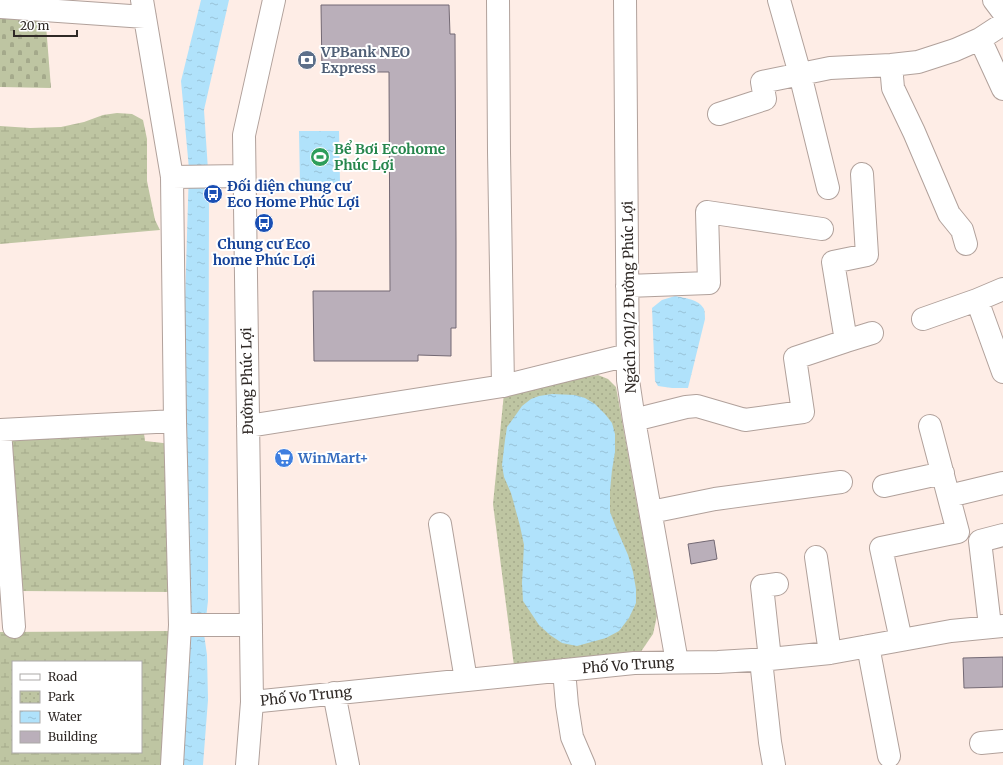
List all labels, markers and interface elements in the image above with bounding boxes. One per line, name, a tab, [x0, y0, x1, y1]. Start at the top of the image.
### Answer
scale bar	[14, 12, 77, 38]
text: 20 m	[20, 18, 49, 33]
place label: VPBank NEO Express	[320, 43, 410, 77]
bank icon: VPBank NEO Express	[296, 49, 318, 71]
place label: Bể Bơi Ecohome Phúc Lợi	[334, 140, 446, 174]
sports icon: Bể Bơi Ecohome Phúc Lợi	[309, 146, 331, 168]
place label: Đối diện chung cư Eco Home Phúc Lợi	[227, 177, 360, 211]
bus stop icon: Đối diện chung cư Eco Home Phúc Lợi	[202, 183, 224, 205]
street label: Ngách 201/2 Đường Phúc Lợi	[618, 200, 640, 393]
bus stop icon: Chung cư Eco home Phúc Lợi	[253, 212, 275, 234]
place label: Chung cư Eco home Phúc Lợi	[213, 235, 316, 269]
street label: Đường Phúc Lợi	[237, 327, 257, 435]
supermarket icon: WinMart+	[273, 447, 295, 469]
place label: WinMart+	[297, 449, 369, 467]
street label: Phố Vo Trung	[582, 653, 675, 677]
legend	[12, 661, 142, 753]
text: Road	[48, 669, 77, 684]
street label: Phố Vo Trung	[259, 682, 353, 710]
text: Park	[48, 689, 75, 704]
text: Water	[47, 709, 83, 724]
text: Building	[48, 729, 98, 744]

